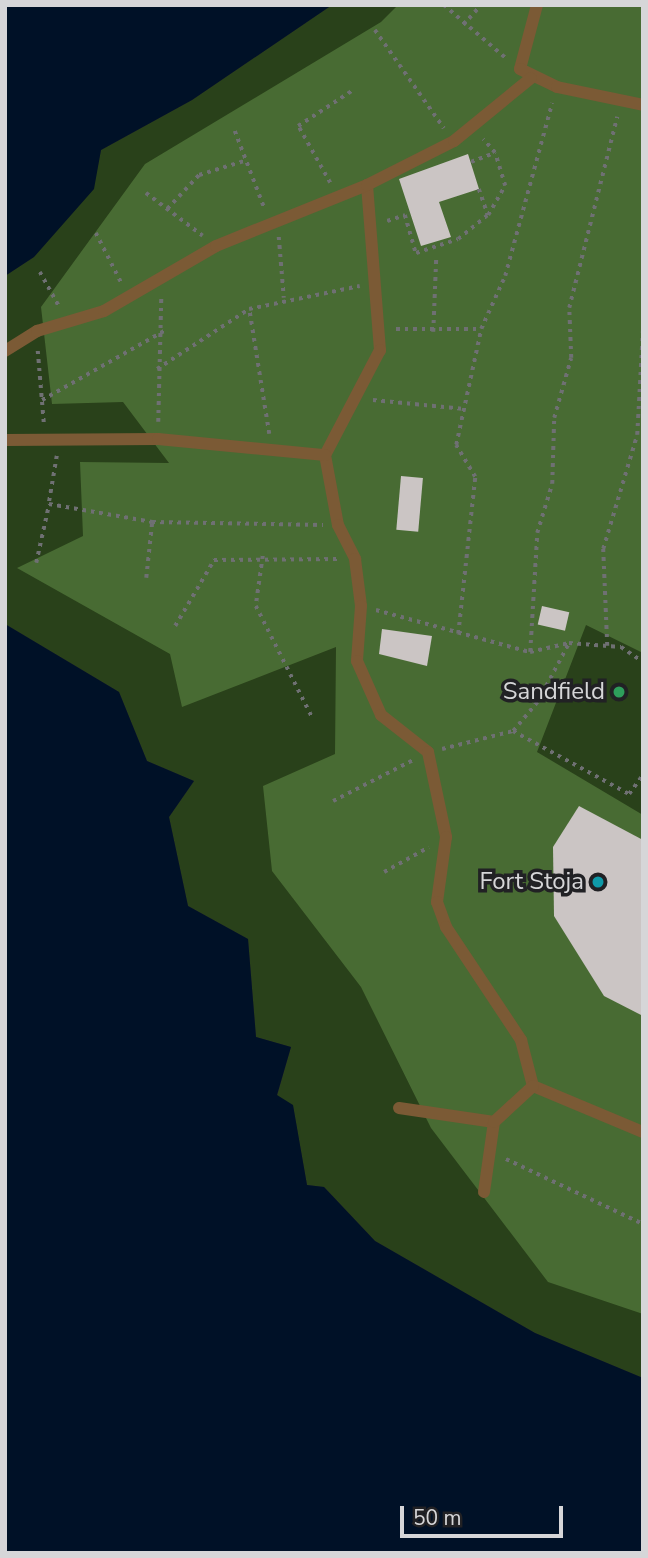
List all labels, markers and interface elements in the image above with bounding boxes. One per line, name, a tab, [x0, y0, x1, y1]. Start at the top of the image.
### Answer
place label: Sandfield	[503, 678, 605, 706]
marker: Sandfield	[611, 684, 627, 700]
place label: Fort Stoja	[479, 868, 584, 896]
marker: Fort Stoja	[590, 874, 606, 890]
scale bar	[403, 1492, 566, 1536]
text: 50 m	[413, 1504, 462, 1532]

